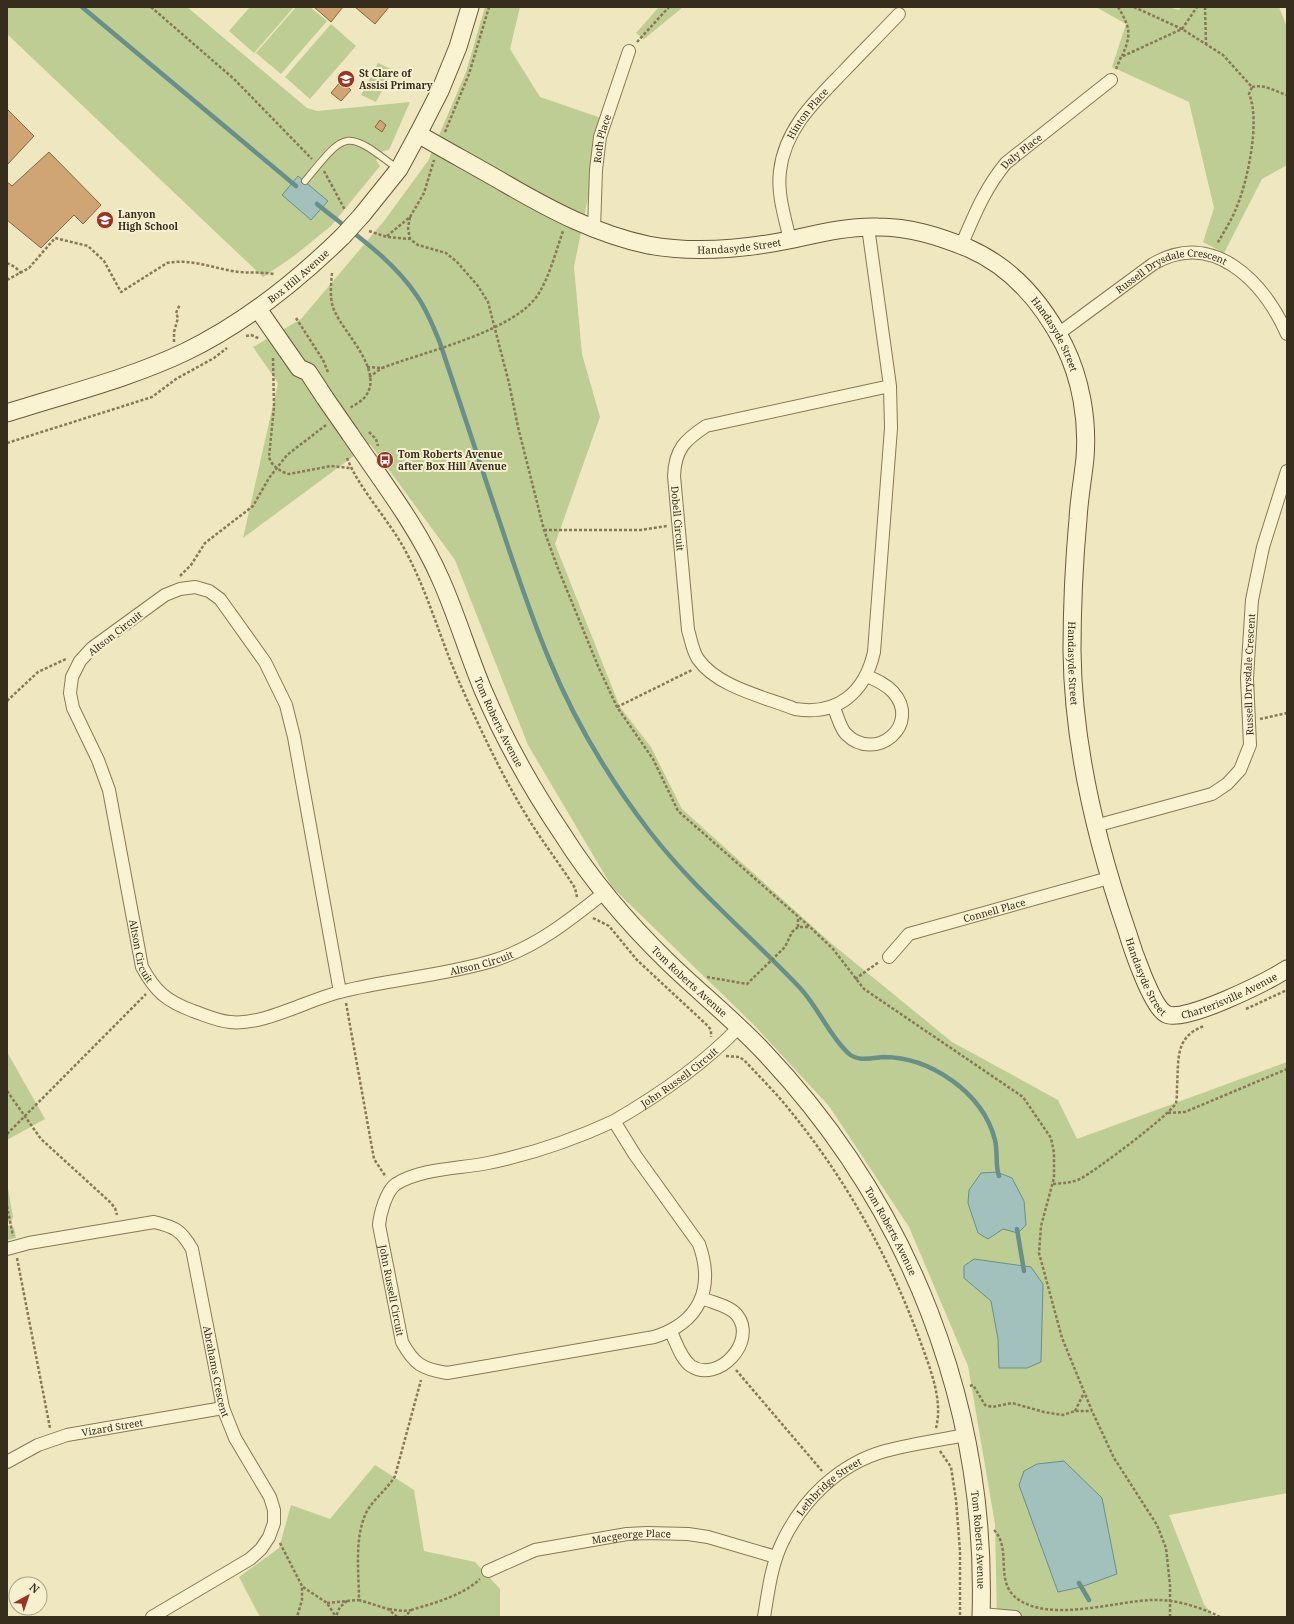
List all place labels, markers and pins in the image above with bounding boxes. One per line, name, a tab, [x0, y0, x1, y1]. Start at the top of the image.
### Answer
place label: St Clare of Assisi Primary	[359, 66, 433, 92]
school or university icon: St Clare of Assisi Primary	[336, 69, 356, 89]
place label: Lanyon High School	[118, 207, 179, 233]
school or university icon: Lanyon High School	[95, 210, 115, 230]
place label: Tom Roberts Avenue after Box Hill Avenue	[398, 447, 507, 473]
bus stop icon: Tom Roberts Avenue after Box Hill Avenue	[375, 450, 395, 470]

